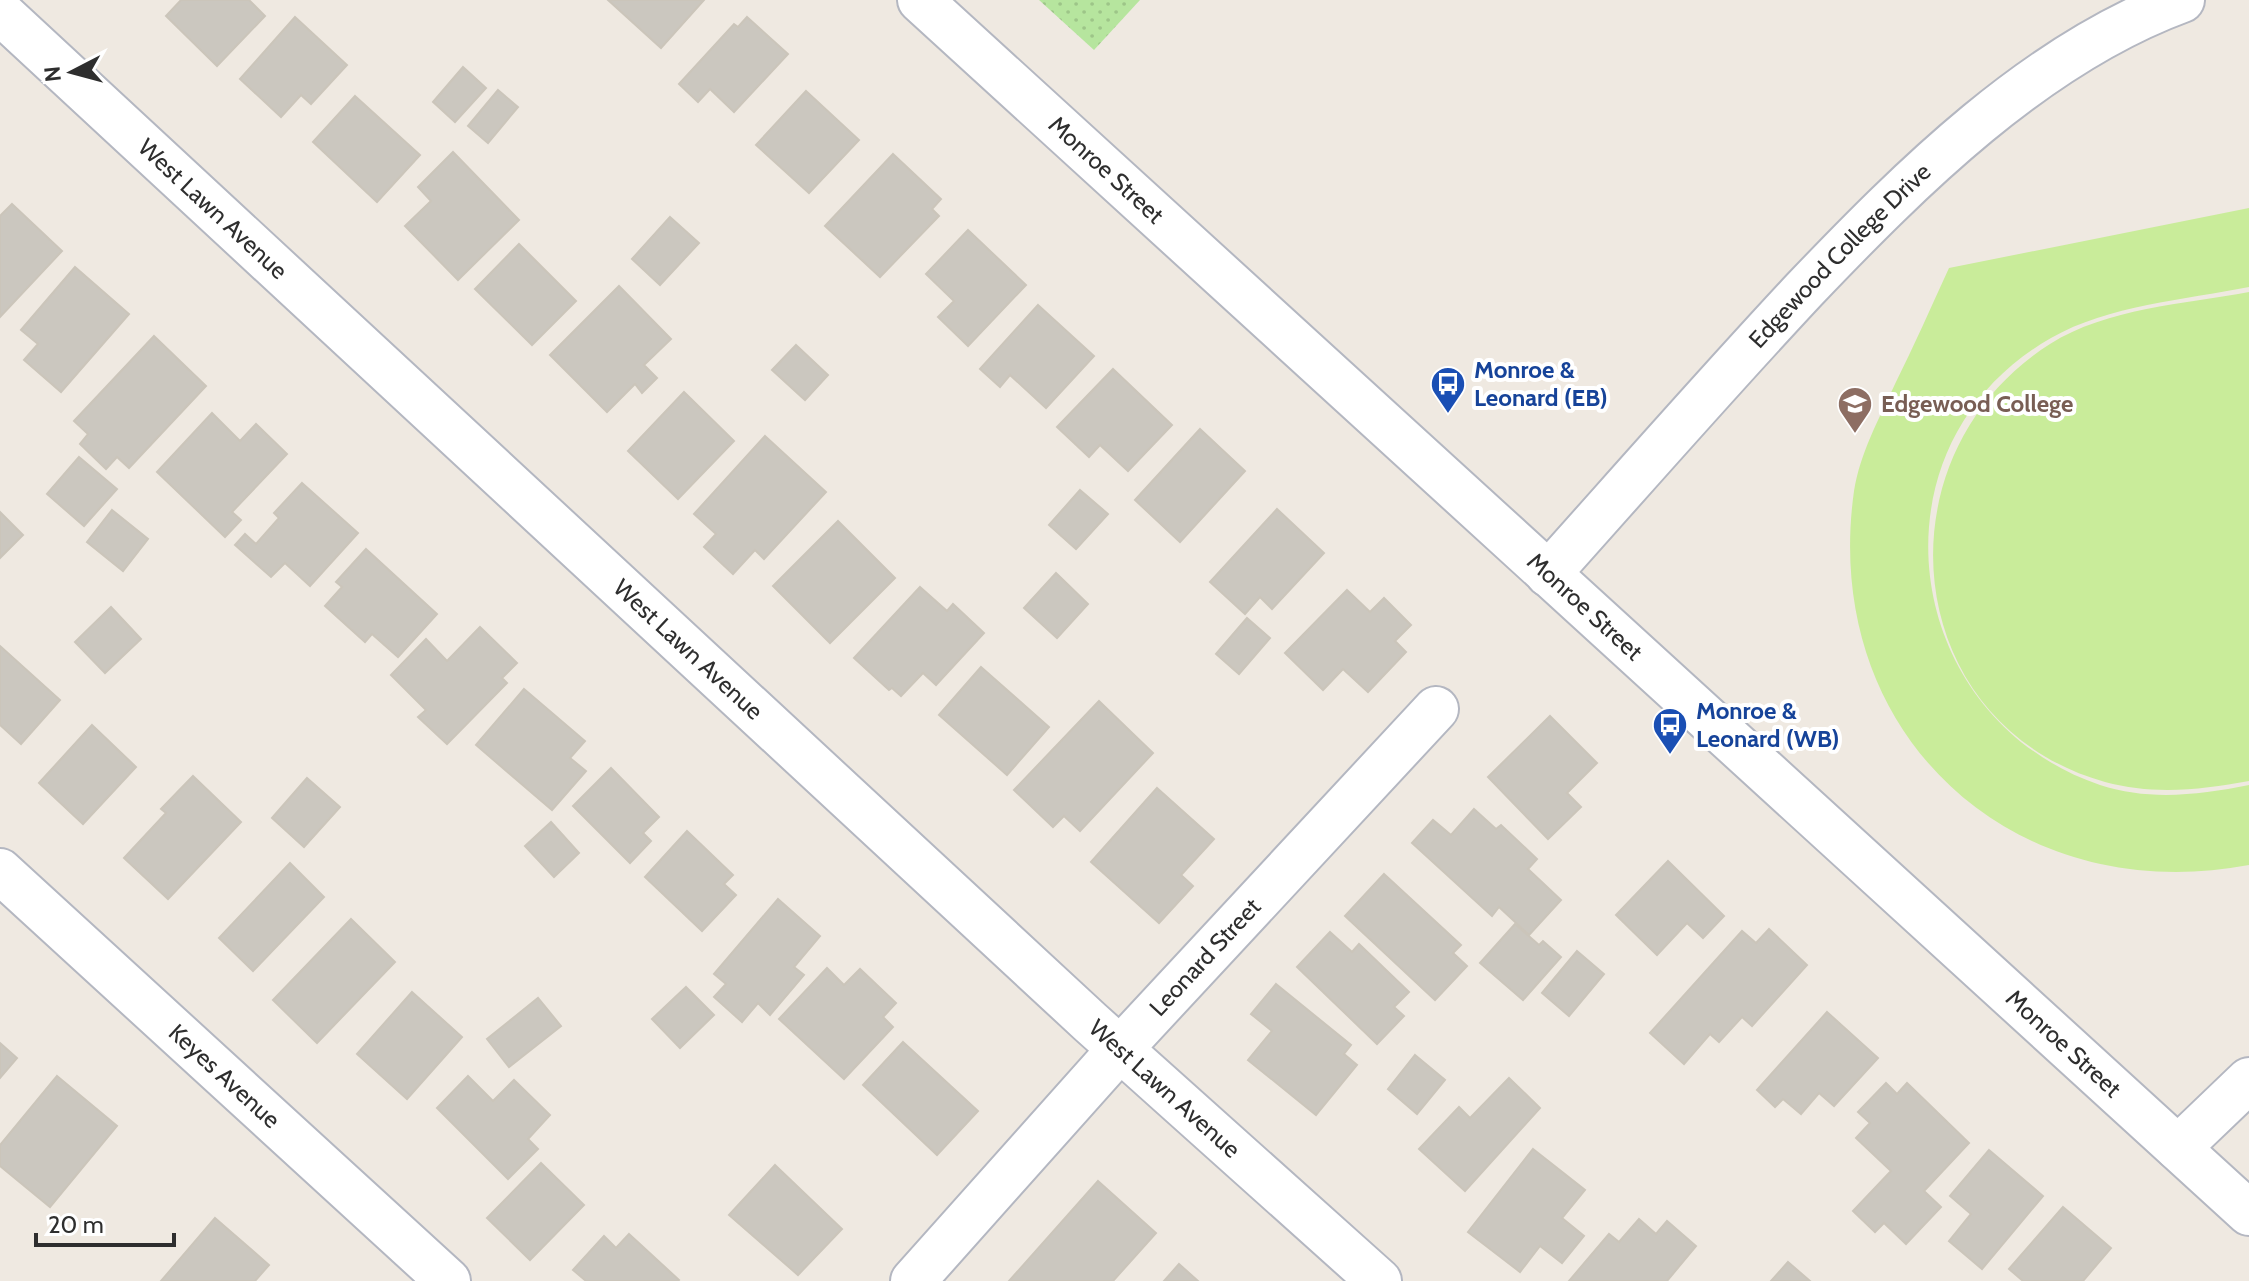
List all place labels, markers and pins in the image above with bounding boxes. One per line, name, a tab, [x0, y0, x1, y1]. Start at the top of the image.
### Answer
place label: Monroe & Leonard (EB)	[1474, 355, 1608, 412]
bus stop icon: Monroe & Leonard (EB)	[1429, 365, 1467, 415]
school or university icon: Edgewood College	[1836, 385, 1874, 435]
place label: Edgewood College	[1881, 389, 2073, 418]
place label: Monroe & Leonard (WB)	[1696, 696, 1839, 753]
bus stop icon: Monroe & Leonard (WB)	[1651, 706, 1689, 756]

